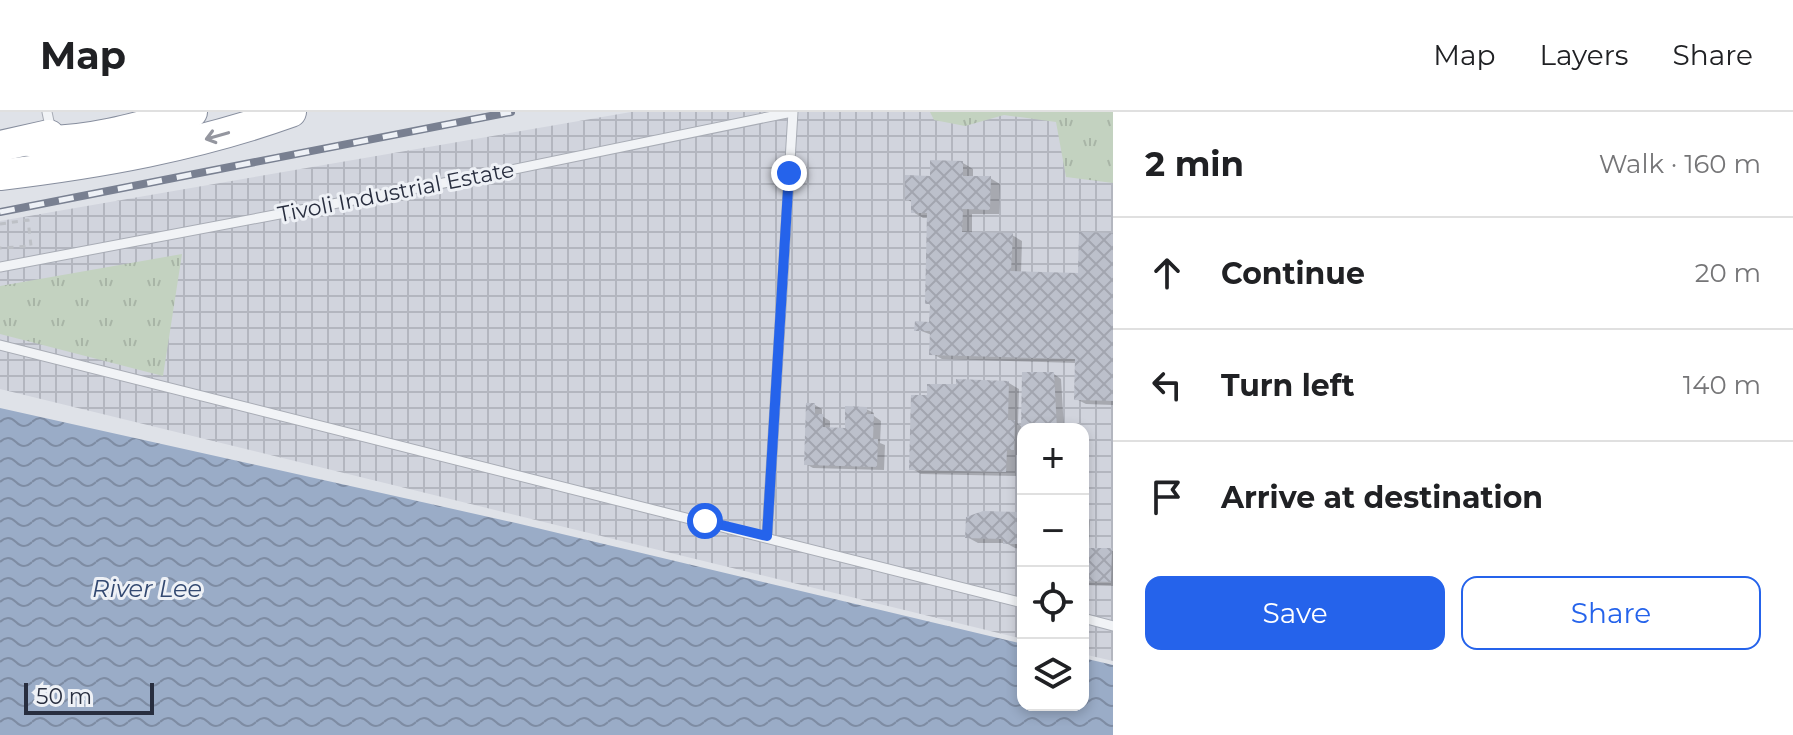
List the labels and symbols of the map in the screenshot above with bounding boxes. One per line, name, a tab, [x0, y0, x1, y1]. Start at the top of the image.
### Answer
one-way arrow	[204, 129, 230, 144]
route end	[771, 155, 807, 191]
street label: Tivoli Industrial Estate	[276, 156, 516, 228]
route start	[687, 503, 723, 539]
water label: River Lee	[92, 574, 202, 603]
scale bar	[24, 679, 154, 715]

